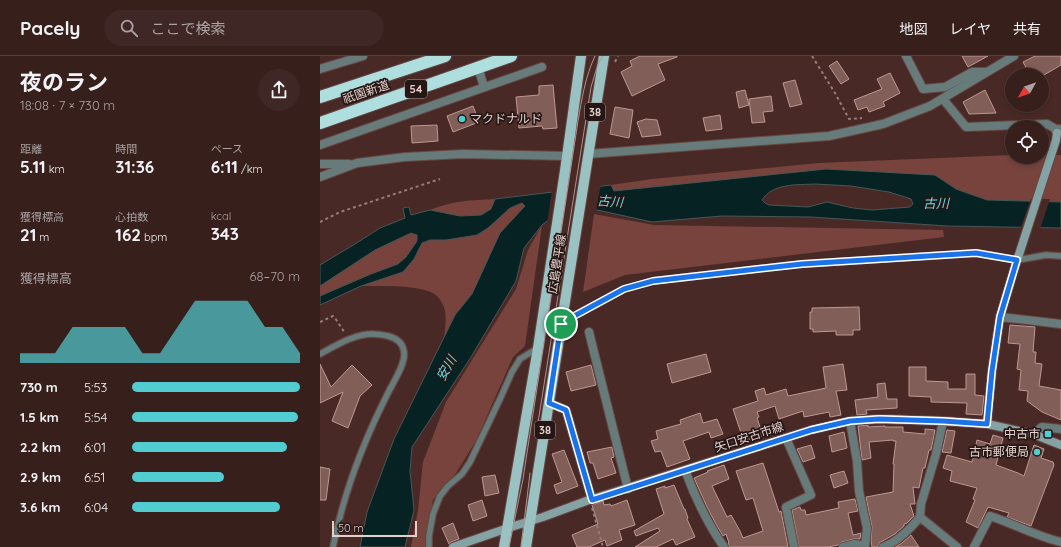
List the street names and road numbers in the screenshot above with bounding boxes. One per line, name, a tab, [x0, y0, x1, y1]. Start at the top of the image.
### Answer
street label: 祇園新道	[341, 77, 391, 106]
road number: 54	[405, 80, 427, 98]
road number: 38	[585, 103, 605, 121]
street label: 広島豊平線	[544, 233, 569, 295]
street label: 矢口安古市線	[712, 418, 785, 455]
road number: 38	[535, 421, 555, 439]

